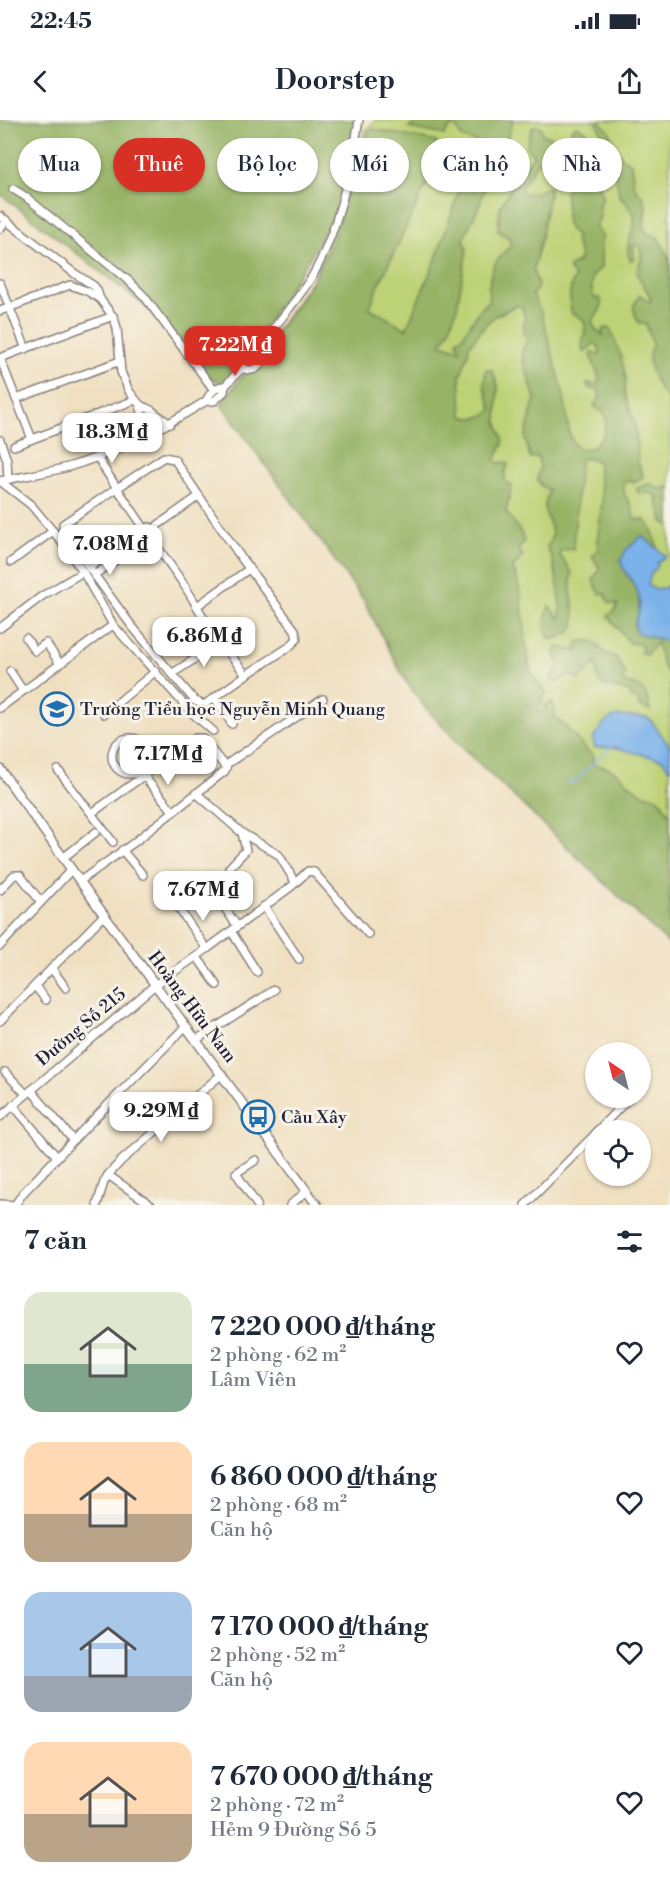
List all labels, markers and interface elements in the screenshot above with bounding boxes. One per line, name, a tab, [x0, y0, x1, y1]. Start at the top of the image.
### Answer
text: 22:45	[30, 8, 92, 35]
text: Doorstep	[275, 64, 395, 98]
icon: back	[24, 65, 57, 98]
icon: share	[613, 65, 646, 98]
chip: Mua	[18, 138, 101, 192]
chip: Thuê	[113, 138, 205, 192]
chip: Bộ lọc	[217, 138, 318, 192]
chip: Mới	[330, 138, 409, 192]
chip: Căn hộ	[421, 138, 530, 192]
chip: Nhà	[542, 138, 622, 192]
pin: 7.22M ₫	[180, 326, 290, 377]
text: 7.22M ₫	[198, 333, 272, 358]
pin: 18.3M ₫	[57, 413, 167, 464]
text: 18.3M ₫	[76, 420, 148, 445]
pin: 7.08M ₫	[55, 525, 165, 576]
text: 7.08M ₫	[72, 532, 148, 557]
pin: 6.86M ₫	[149, 617, 259, 668]
text: 6.86M ₫	[166, 624, 242, 649]
school or university icon: Trường Tiểu học Nguyễn Minh Quang	[39, 691, 75, 727]
place label: Trường Tiểu học Nguyễn Minh Quang	[80, 698, 386, 721]
pin: 7.17M ₫	[113, 735, 223, 786]
text: 7.17M ₫	[134, 742, 202, 767]
pin: 7.67M ₫	[148, 871, 258, 922]
text: 7.67M ₫	[167, 878, 239, 903]
street label: Hoàng Hữu Nam	[142, 947, 242, 1068]
street label: Đường Số 215	[31, 983, 131, 1071]
north arrow	[585, 1042, 651, 1108]
map controls	[585, 1042, 651, 1186]
pin: 9.29M ₫	[106, 1092, 216, 1143]
text: 9.29M ₫	[123, 1099, 199, 1124]
bus stop icon: Cầu Xây	[240, 1099, 276, 1135]
place label: Cầu Xây	[281, 1106, 347, 1129]
button: locate	[585, 1120, 651, 1186]
text: 7 căn	[24, 1225, 87, 1257]
icon: filters	[613, 1225, 646, 1258]
text: 7 220 000 ₫/tháng	[210, 1311, 435, 1343]
icon: home	[72, 1316, 144, 1388]
icon: heart	[613, 1336, 646, 1369]
text: 2 phòng · 62 m²	[210, 1343, 346, 1368]
text: Lâm Viên	[210, 1368, 297, 1393]
text: 6 860 000 ₫/tháng	[210, 1461, 436, 1493]
icon: home	[72, 1466, 144, 1538]
icon: heart	[613, 1486, 646, 1519]
text: 2 phòng · 68 m²	[210, 1493, 347, 1518]
text: Căn hộ	[210, 1518, 273, 1543]
text: 7 170 000 ₫/tháng	[210, 1611, 428, 1643]
icon: home	[72, 1616, 144, 1688]
icon: heart	[613, 1636, 646, 1669]
text: 2 phòng · 52 m²	[210, 1643, 345, 1668]
text: Căn hộ	[210, 1668, 273, 1693]
text: 7 670 000 ₫/tháng	[210, 1761, 432, 1793]
icon: home	[72, 1766, 144, 1838]
icon: heart	[613, 1786, 646, 1819]
text: 2 phòng · 72 m²	[210, 1793, 344, 1818]
text: Hẻm 9 Đường Số 5	[210, 1818, 376, 1843]

